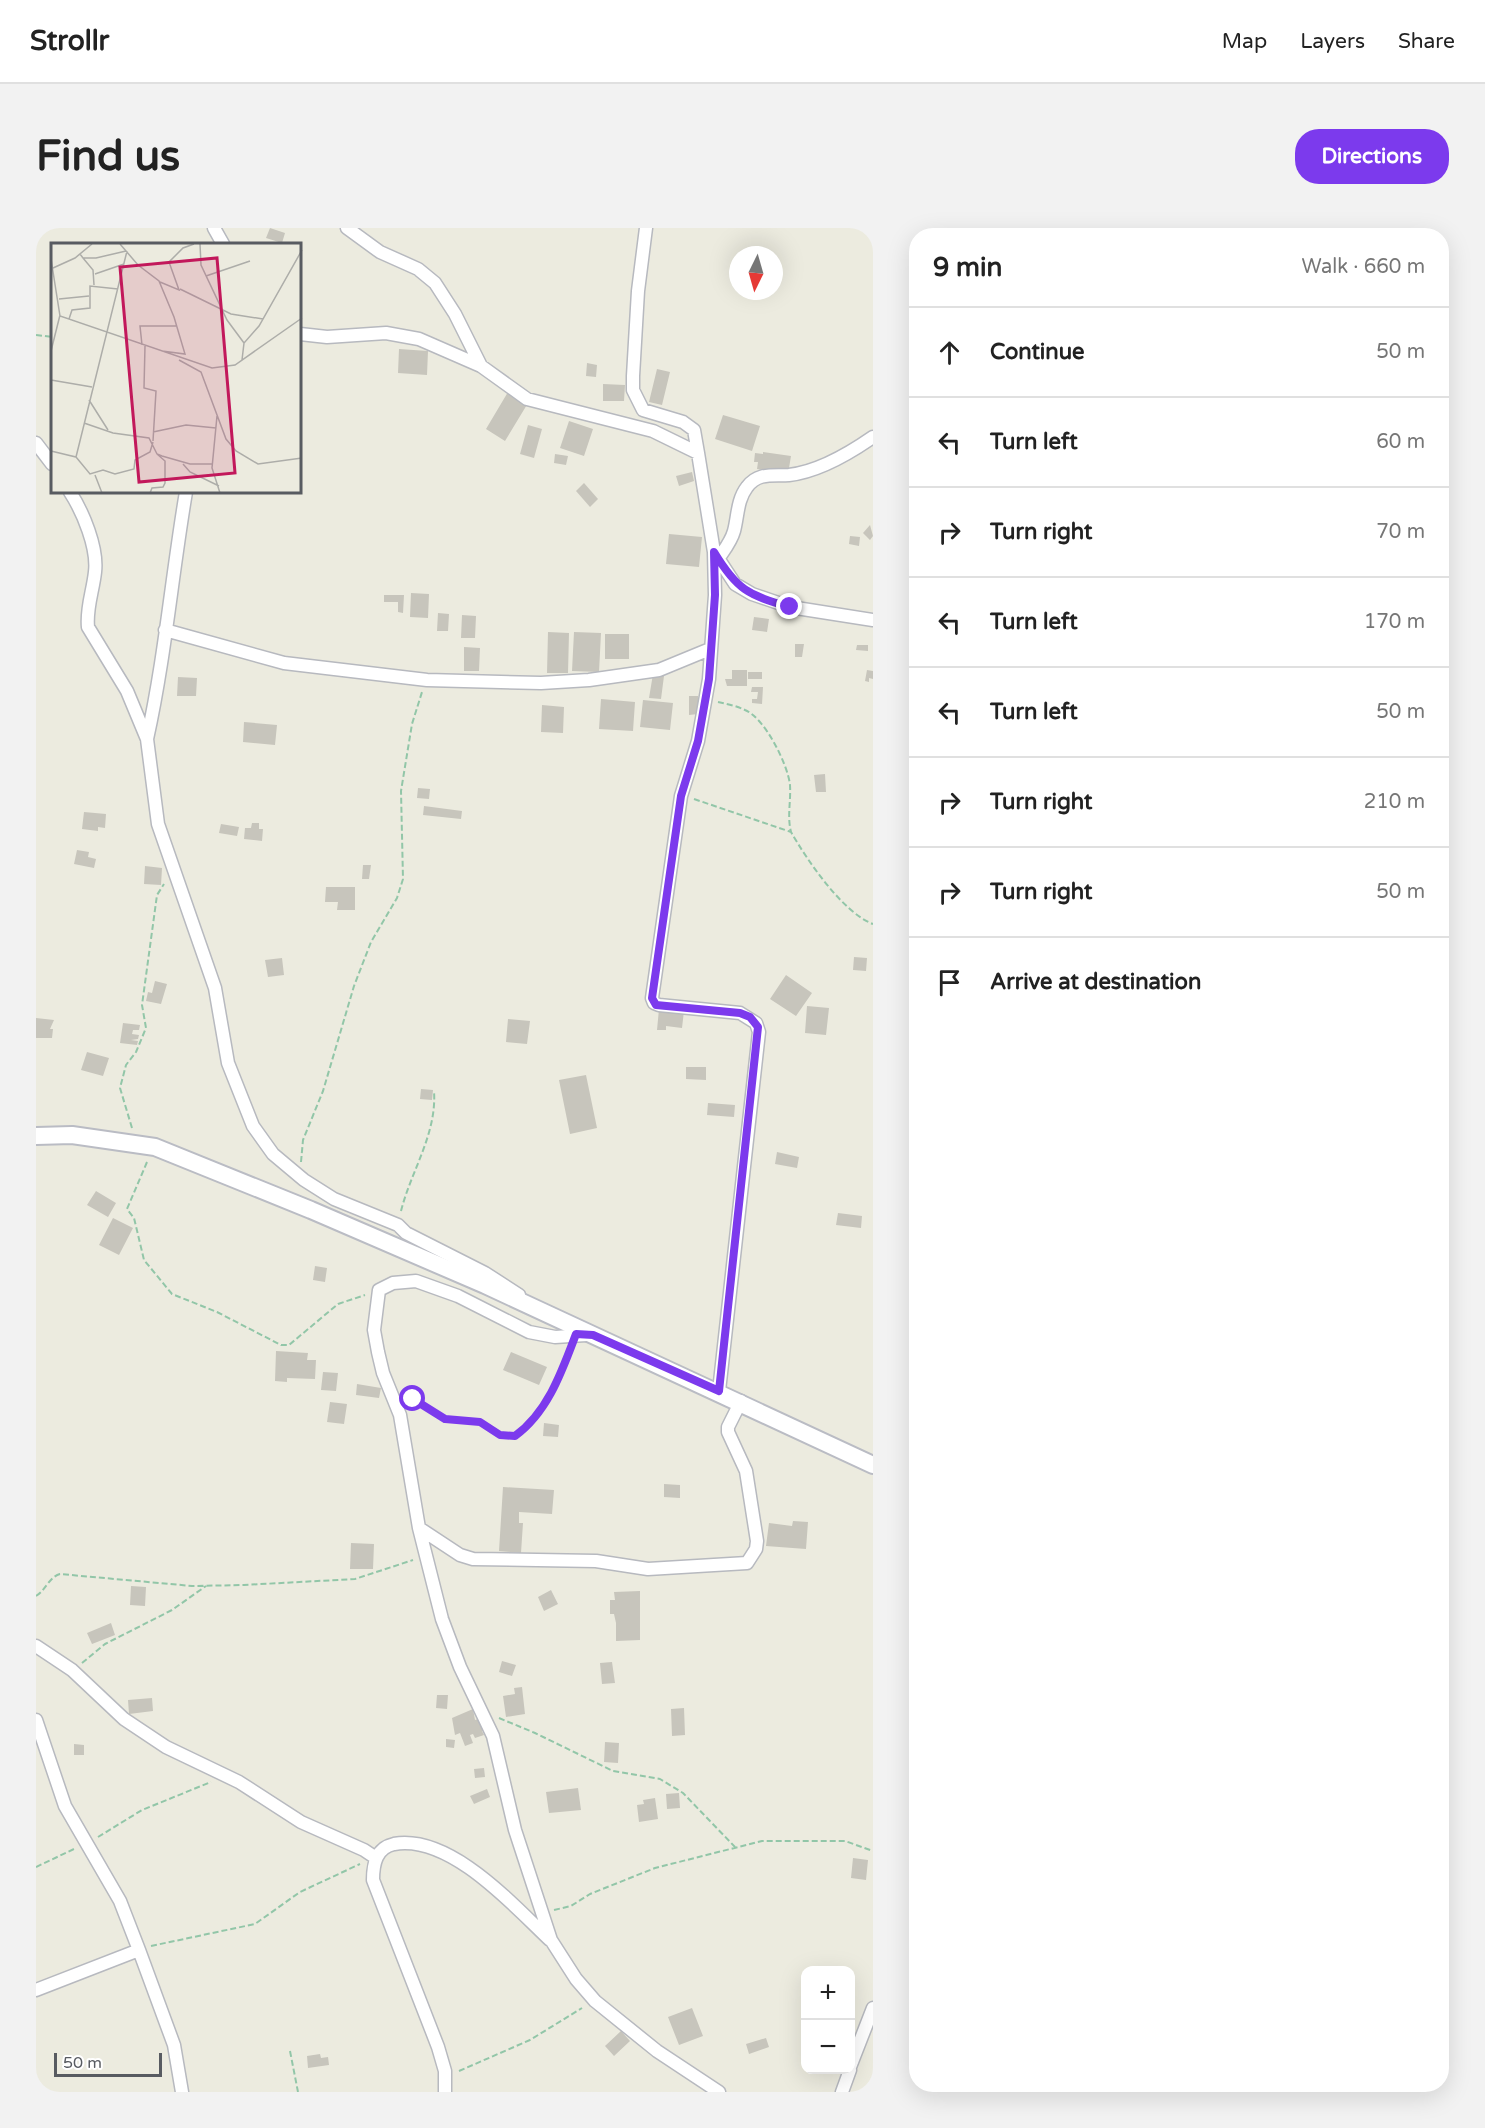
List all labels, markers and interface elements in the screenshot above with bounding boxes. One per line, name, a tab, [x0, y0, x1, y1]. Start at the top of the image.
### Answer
text: Strollr	[30, 24, 109, 58]
text: Map	[1222, 29, 1267, 54]
text: Layers	[1300, 29, 1365, 54]
text: Share	[1398, 29, 1455, 54]
button: Directions	[1295, 129, 1449, 184]
text: Find us	[36, 131, 180, 182]
inset map	[51, 243, 302, 494]
north arrow	[729, 246, 783, 300]
text: 9 min	[933, 252, 1002, 283]
text: Walk · 660 m	[1302, 255, 1425, 279]
icon: ahead	[933, 336, 966, 369]
text: Continue	[990, 339, 1085, 365]
text: 50 m	[1376, 340, 1425, 364]
icon: left	[933, 426, 966, 459]
text: Turn left	[990, 429, 1078, 455]
text: 60 m	[1376, 430, 1425, 454]
icon: right	[933, 516, 966, 549]
text: Turn right	[990, 519, 1092, 545]
text: 70 m	[1376, 520, 1425, 544]
route end	[776, 593, 802, 619]
icon: left	[933, 606, 966, 639]
text: Turn left	[990, 609, 1078, 635]
text: 170 m	[1364, 610, 1425, 634]
icon: left	[933, 696, 966, 729]
text: Turn left	[990, 699, 1078, 725]
text: 50 m	[1376, 700, 1425, 724]
icon: right	[933, 786, 966, 819]
text: Turn right	[990, 789, 1092, 815]
text: 210 m	[1364, 790, 1425, 814]
icon: right	[933, 876, 966, 909]
text: Turn right	[990, 879, 1092, 905]
text: 50 m	[1376, 880, 1425, 904]
icon: arrive	[933, 966, 966, 999]
text: Arrive at destination	[990, 969, 1201, 995]
route start	[399, 1385, 425, 1411]
map controls	[801, 1966, 855, 2074]
button: +	[801, 1966, 855, 2020]
button: −	[801, 2020, 855, 2074]
scale bar	[54, 2050, 162, 2078]
text: 50 m	[63, 2053, 102, 2073]

